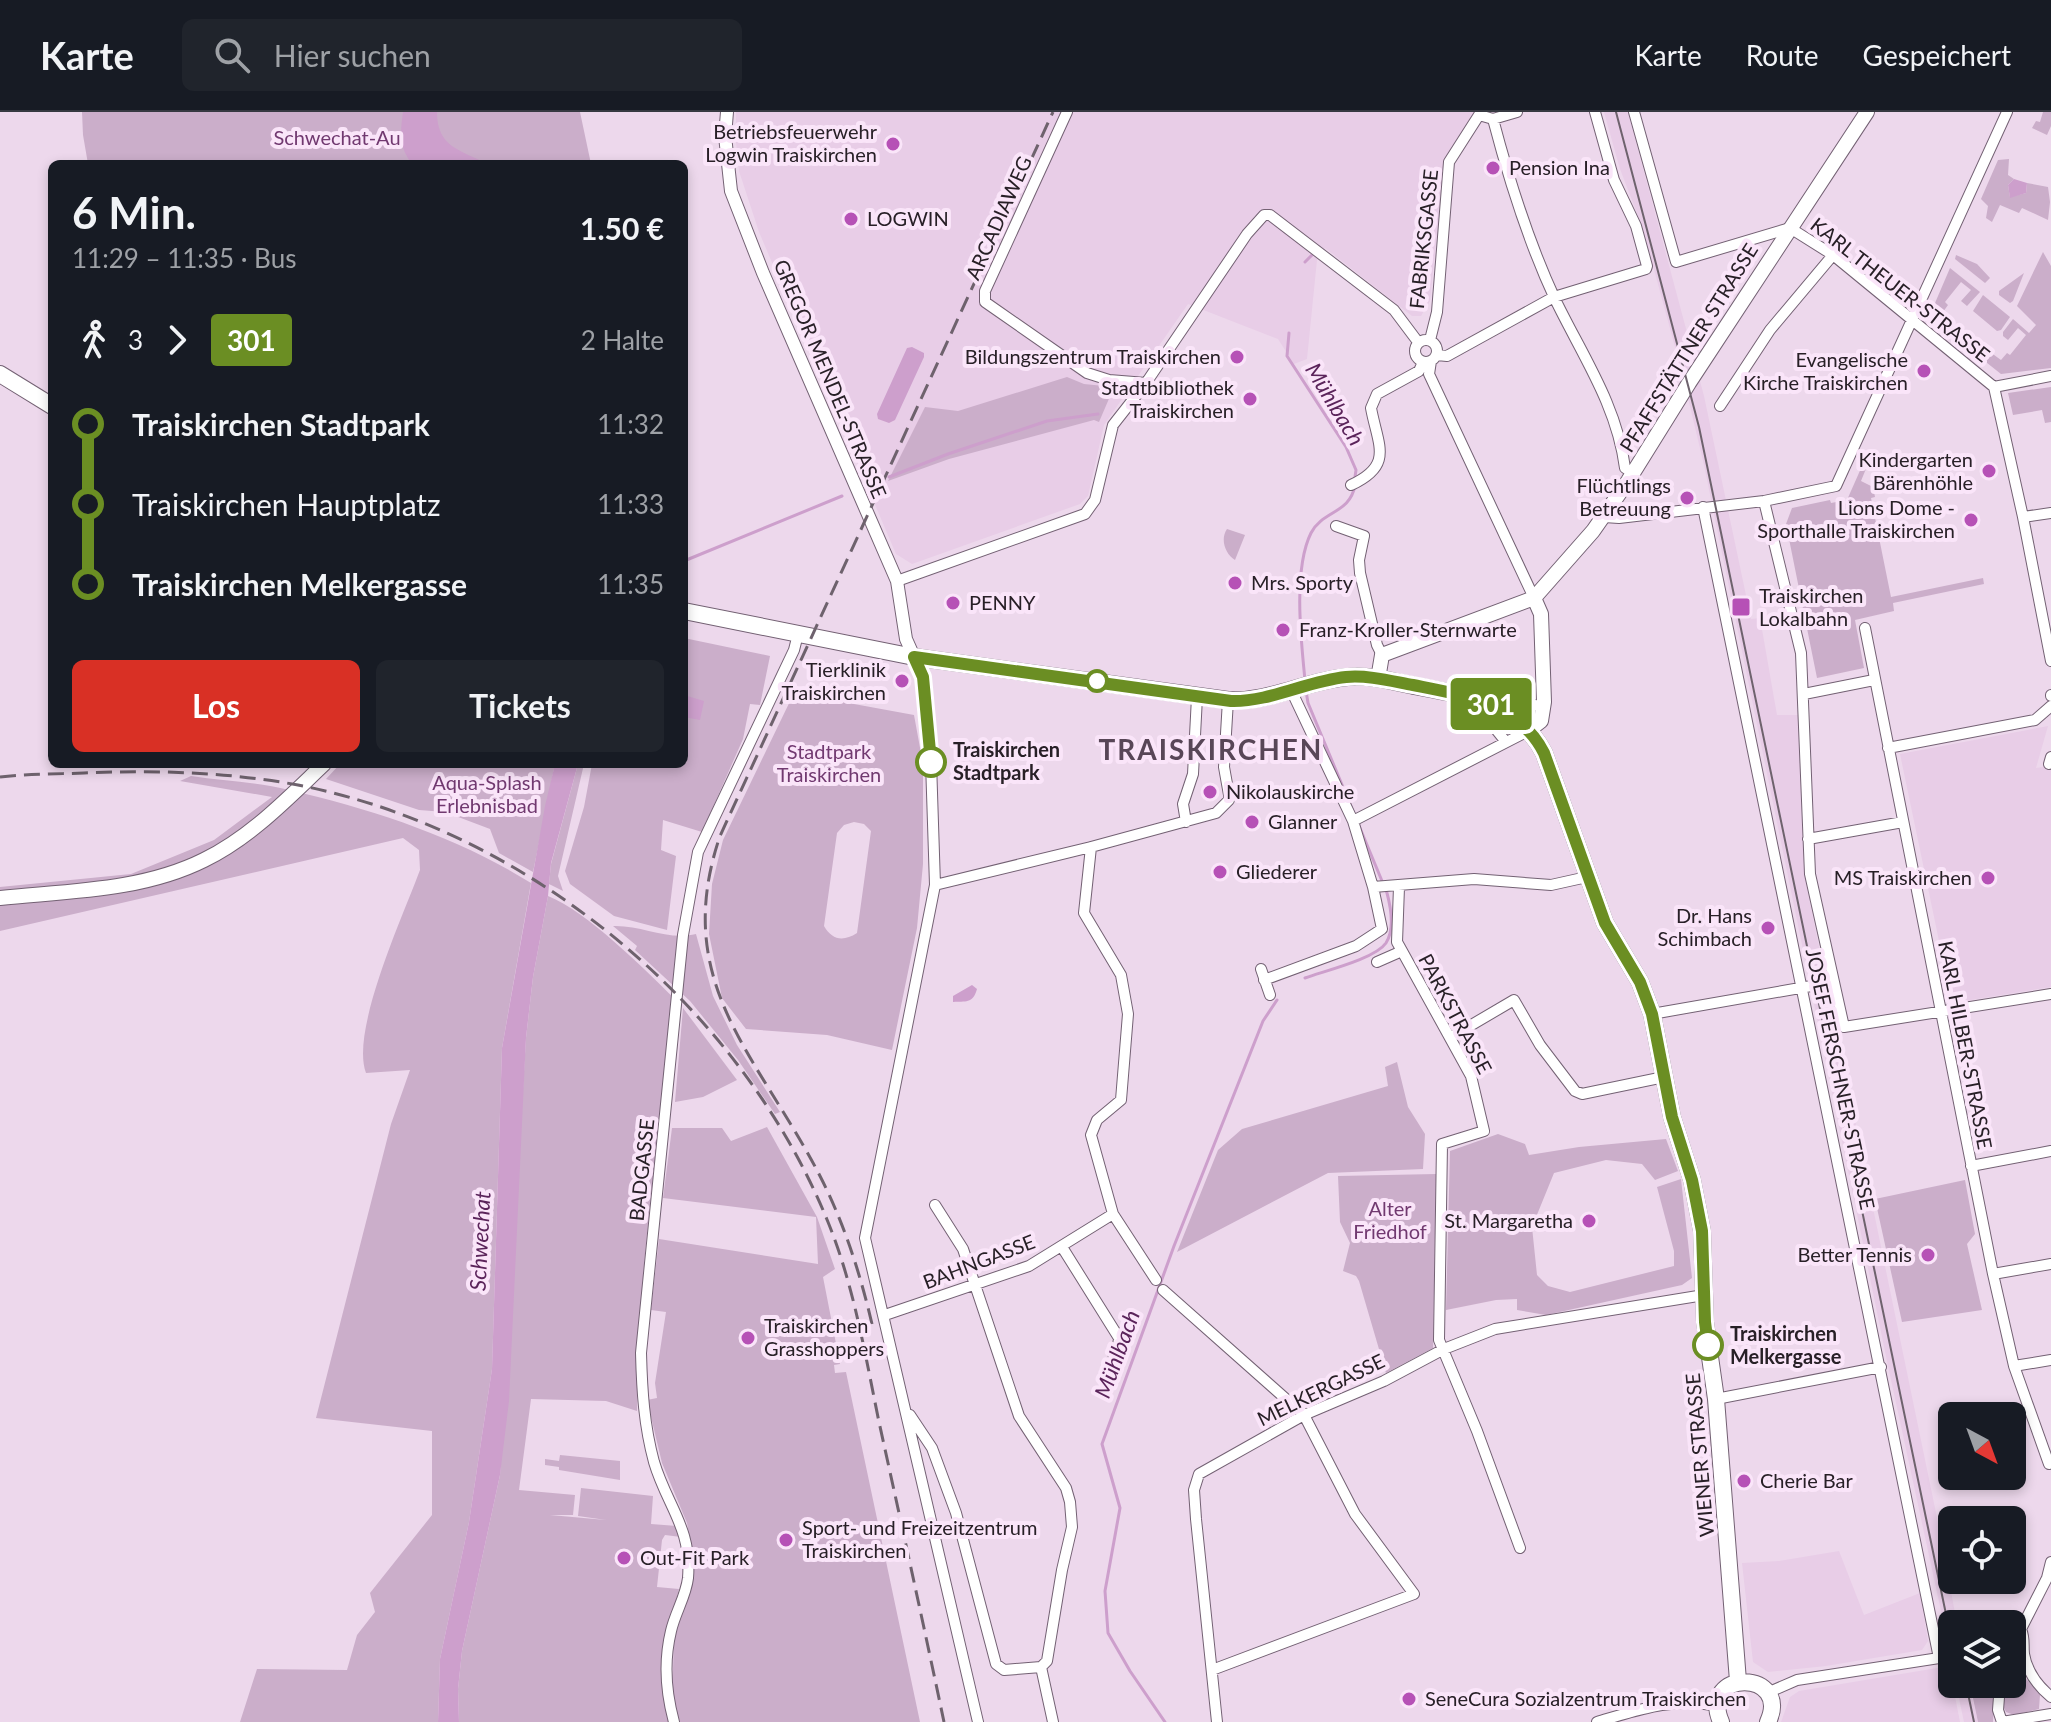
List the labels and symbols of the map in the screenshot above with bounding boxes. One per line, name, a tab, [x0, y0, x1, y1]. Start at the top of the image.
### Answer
place label: Betriebsfeuerwehr Logwin Traiskirchen	[705, 119, 878, 166]
park label: Schwechat-Au	[273, 125, 401, 149]
marker: Betriebsfeuerwehr Logwin Traiskirchen	[884, 135, 902, 153]
street label: ARCADIAWEG	[960, 152, 1036, 283]
place label: Pension Ina	[1509, 155, 1610, 179]
marker: Pension Ina	[1484, 159, 1502, 177]
street label: FABRIKSGASSE	[1404, 168, 1442, 310]
place label: LOGWIN	[867, 206, 949, 230]
marker: LOGWIN	[842, 210, 860, 228]
street label: KARL THEUER-STRASSE	[1806, 212, 1995, 366]
street label: PFAFFSTÄTTNER STRASSE	[1614, 239, 1762, 456]
street label: GREGOR MENDEL-STRASSE	[770, 256, 892, 502]
place label: Bildungszentrum Traiskirchen	[965, 344, 1221, 368]
place label: Evangelische Kirche Traiskirchen	[1743, 347, 1908, 394]
marker: Bildungszentrum Traiskirchen	[1228, 348, 1246, 366]
water label: Mühlbach	[1300, 358, 1371, 450]
marker: Evangelische Kirche Traiskirchen	[1915, 362, 1933, 380]
place label: Stadtbibliothek Traiskirchen	[1101, 375, 1235, 422]
marker: Stadtbibliothek Traiskirchen	[1241, 390, 1259, 408]
place label: Kindergarten Bärenhöhle	[1859, 447, 1973, 494]
marker: Kindergarten Bärenhöhle	[1980, 462, 1998, 480]
place label: Flüchtlings Betreuung	[1577, 473, 1671, 520]
marker: Flüchtlings Betreuung	[1678, 489, 1696, 507]
place label: Lions Dome - Sporthalle Traiskirchen	[1757, 495, 1955, 542]
marker: Lions Dome - Sporthalle Traiskirchen	[1962, 511, 1980, 529]
place label: Mrs. Sporty	[1251, 570, 1354, 594]
marker: Mrs. Sporty	[1226, 574, 1244, 592]
place label: Traiskirchen Lokalbahn	[1759, 583, 1863, 630]
place label: PENNY	[969, 590, 1036, 614]
marker: PENNY	[944, 594, 962, 612]
marker: Traiskirchen Lokalbahn	[1730, 596, 1752, 618]
place label: Franz-Kroller-Sternwarte	[1299, 617, 1517, 641]
marker: Franz-Kroller-Sternwarte	[1274, 621, 1292, 639]
place label: Tierklinik Traiskirchen	[782, 657, 887, 704]
unlabelled marker	[1086, 670, 1108, 692]
marker: Tierklinik Traiskirchen	[893, 672, 911, 690]
line badge: 301	[1445, 678, 1537, 730]
district label: TRAISKIRCHEN	[1099, 732, 1323, 766]
place label: Traiskirchen Stadtpark	[953, 737, 1060, 784]
park label: Stadtpark Traiskirchen	[777, 739, 881, 786]
marker: Traiskirchen Stadtpark	[916, 747, 946, 777]
park label: Aqua-Splash Erlebnisbad	[432, 770, 542, 817]
place label: Nikolauskirche	[1226, 779, 1354, 803]
marker: Nikolauskirche	[1201, 783, 1219, 801]
place label: Glanner	[1268, 809, 1338, 833]
marker: Glanner	[1243, 813, 1261, 831]
place label: Gliederer	[1236, 859, 1318, 883]
marker: Gliederer	[1211, 863, 1229, 881]
place label: MS Traiskirchen	[1834, 865, 1972, 889]
marker: MS Traiskirchen	[1979, 869, 1997, 887]
place label: Dr. Hans Schimbach	[1657, 903, 1752, 950]
marker: Dr. Hans Schimbach	[1759, 919, 1777, 937]
street label: KARL HILBER-STRASSE	[1934, 939, 1998, 1151]
street label: JOSEF FERSCHNER-STRASSE	[1802, 946, 1880, 1212]
street label: PARKSTRASSE	[1414, 949, 1498, 1078]
street label: BADGASSE	[624, 1118, 658, 1222]
water label: Schwechat	[463, 1190, 496, 1291]
park label: Alter Friedhof	[1353, 1196, 1427, 1243]
place label: St. Margaretha	[1444, 1208, 1573, 1232]
marker: St. Margaretha	[1580, 1212, 1598, 1230]
street label: BAHNGASSE	[919, 1229, 1038, 1293]
place label: Better Tennis	[1797, 1242, 1912, 1266]
marker: Better Tennis	[1919, 1246, 1937, 1264]
water label: Mühlbach	[1088, 1306, 1145, 1401]
place label: Traiskirchen Grasshoppers	[764, 1313, 884, 1360]
place label: Traiskirchen Melkergasse	[1730, 1321, 1842, 1368]
marker: Traiskirchen Grasshoppers	[739, 1329, 757, 1347]
marker: Traiskirchen Melkergasse	[1693, 1330, 1723, 1360]
street label: MELKERGASSE	[1253, 1348, 1388, 1430]
street label: WIENER STRASSE	[1680, 1372, 1718, 1538]
north arrow	[1938, 1402, 2026, 1490]
place label: Cherie Bar	[1760, 1468, 1854, 1492]
marker: Cherie Bar	[1735, 1472, 1753, 1490]
place label: Sport- und Freizeitzentrum Traiskirchen	[802, 1515, 1037, 1562]
marker: Sport- und Freizeitzentrum Traiskirchen	[777, 1531, 795, 1549]
place label: Out-Fit Park	[640, 1545, 750, 1569]
marker: Out-Fit Park	[615, 1549, 633, 1567]
place label: SeneCura Sozialzentrum Traiskirchen	[1425, 1686, 1746, 1710]
marker: SeneCura Sozialzentrum Traiskirchen	[1400, 1690, 1418, 1708]

